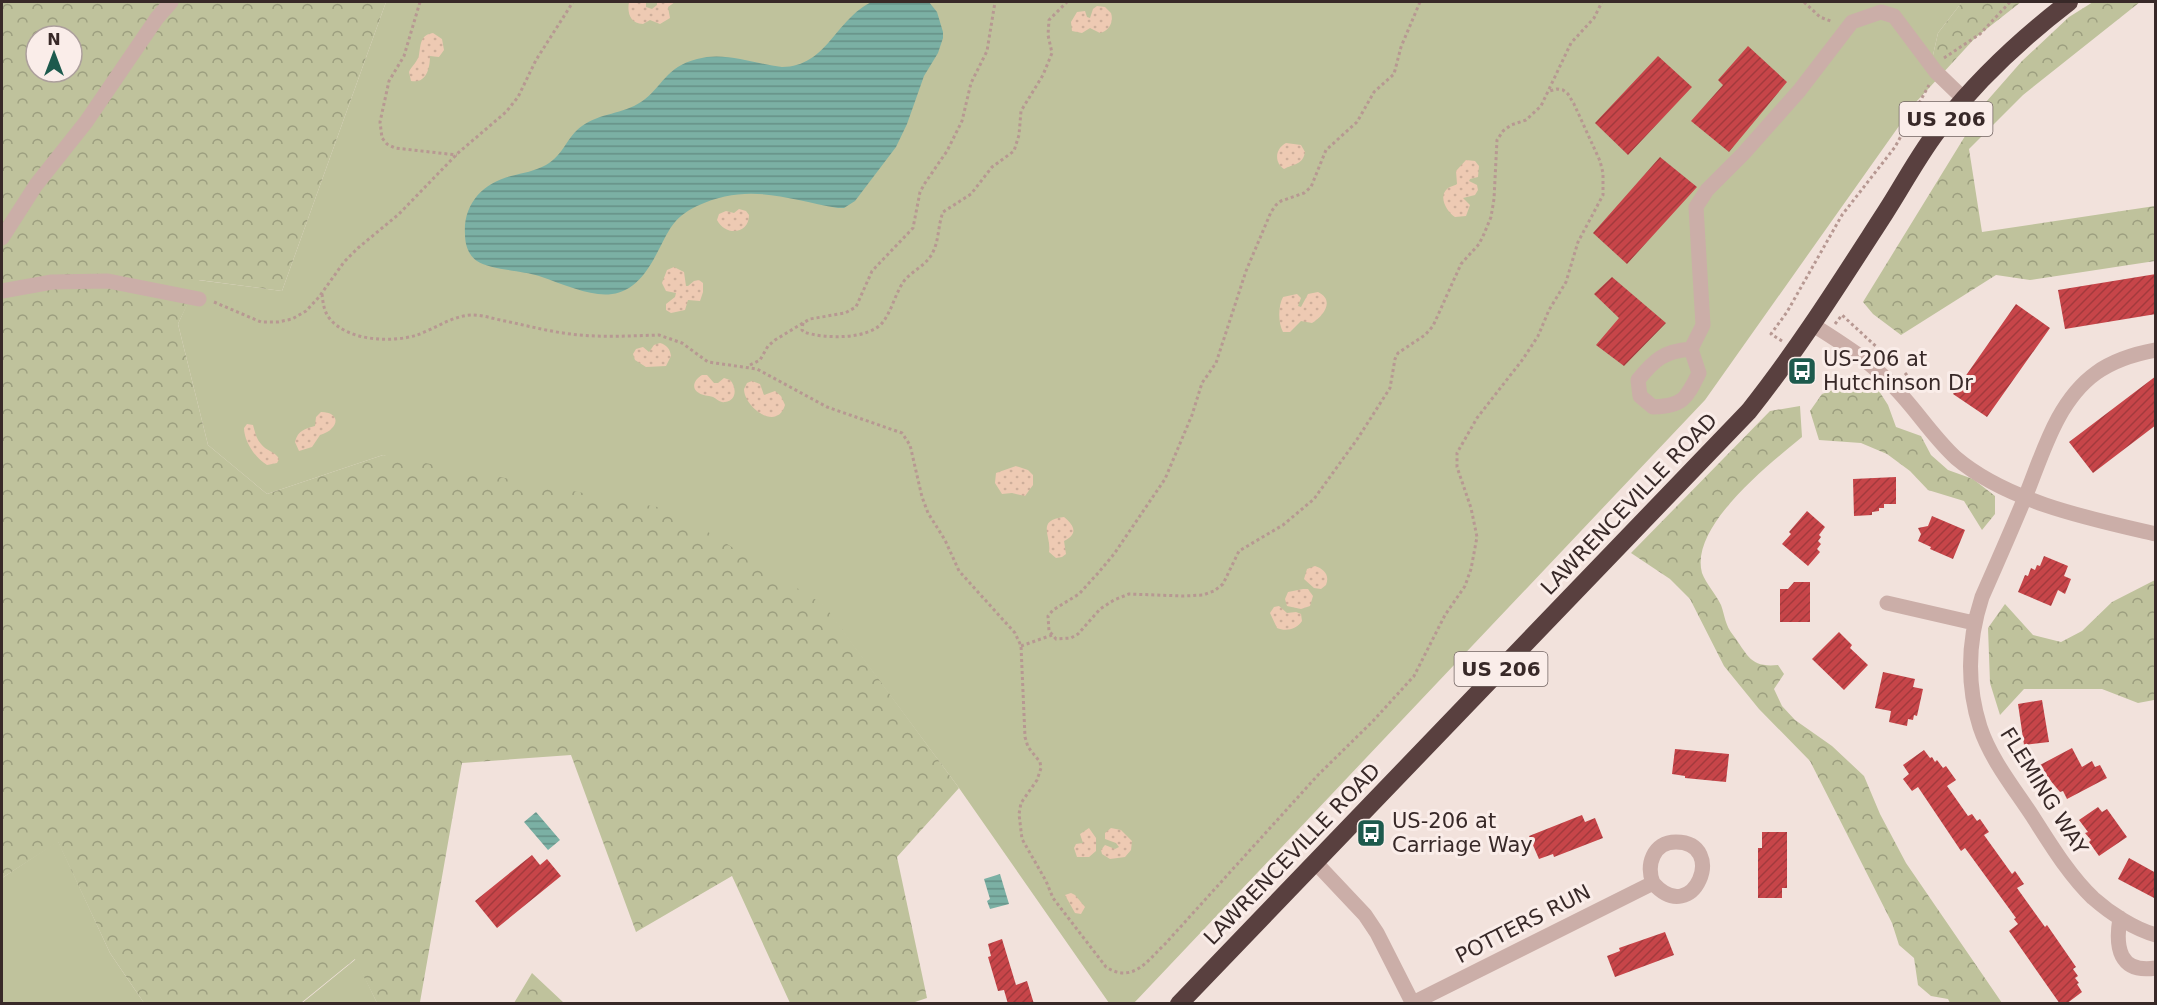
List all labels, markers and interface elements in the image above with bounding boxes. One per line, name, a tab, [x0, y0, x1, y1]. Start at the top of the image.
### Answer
north arrow	[24, 24, 84, 84]
text: N	[47, 30, 61, 49]
road number: US 206	[1900, 102, 1992, 136]
place label: US-206 at Hutchinson Dr	[1823, 347, 1973, 395]
bus stop icon: US-206 at Hutchinson Dr	[1786, 355, 1818, 387]
street label: LAWRENCEVILLE ROAD	[1536, 408, 1722, 600]
road number: US 206	[1454, 652, 1547, 686]
street label: FLEMING WAY	[1995, 723, 2093, 859]
street label: LAWRENCEVILLE ROAD	[1199, 758, 1385, 950]
place label: US-206 at Carriage Way	[1392, 809, 1533, 857]
bus stop icon: US-206 at Carriage Way	[1355, 817, 1387, 849]
street label: POTTERS RUN	[1452, 880, 1594, 968]

